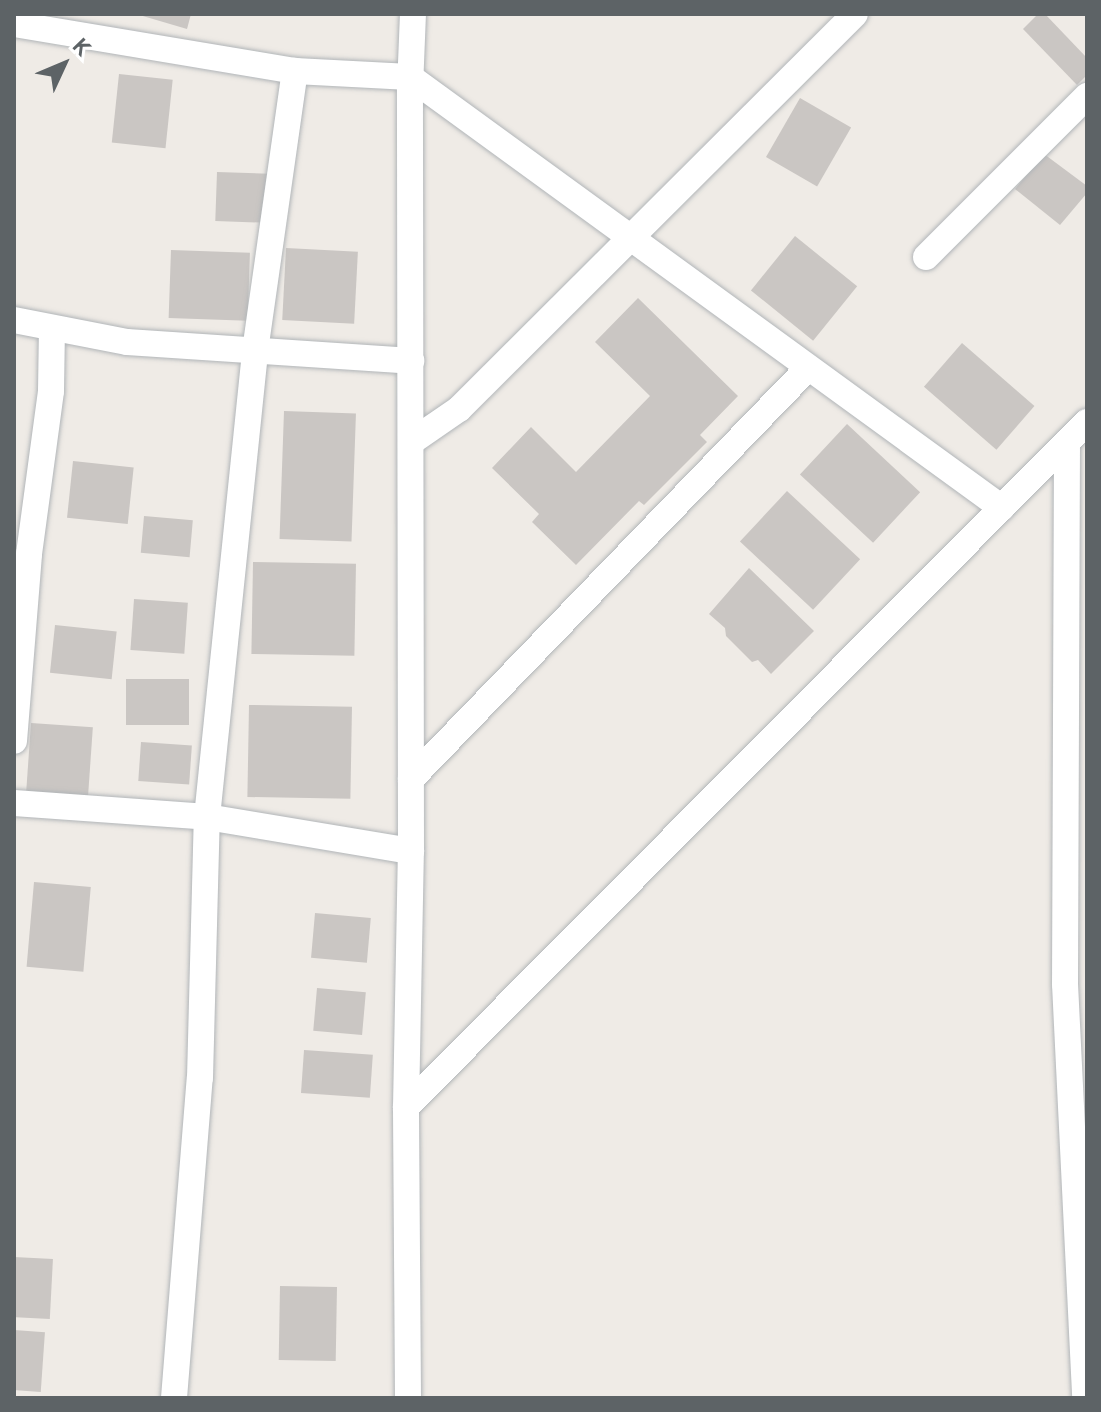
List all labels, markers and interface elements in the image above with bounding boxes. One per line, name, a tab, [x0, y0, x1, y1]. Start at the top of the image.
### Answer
north arrow	[24, 24, 104, 104]
text: K	[67, 32, 96, 62]

